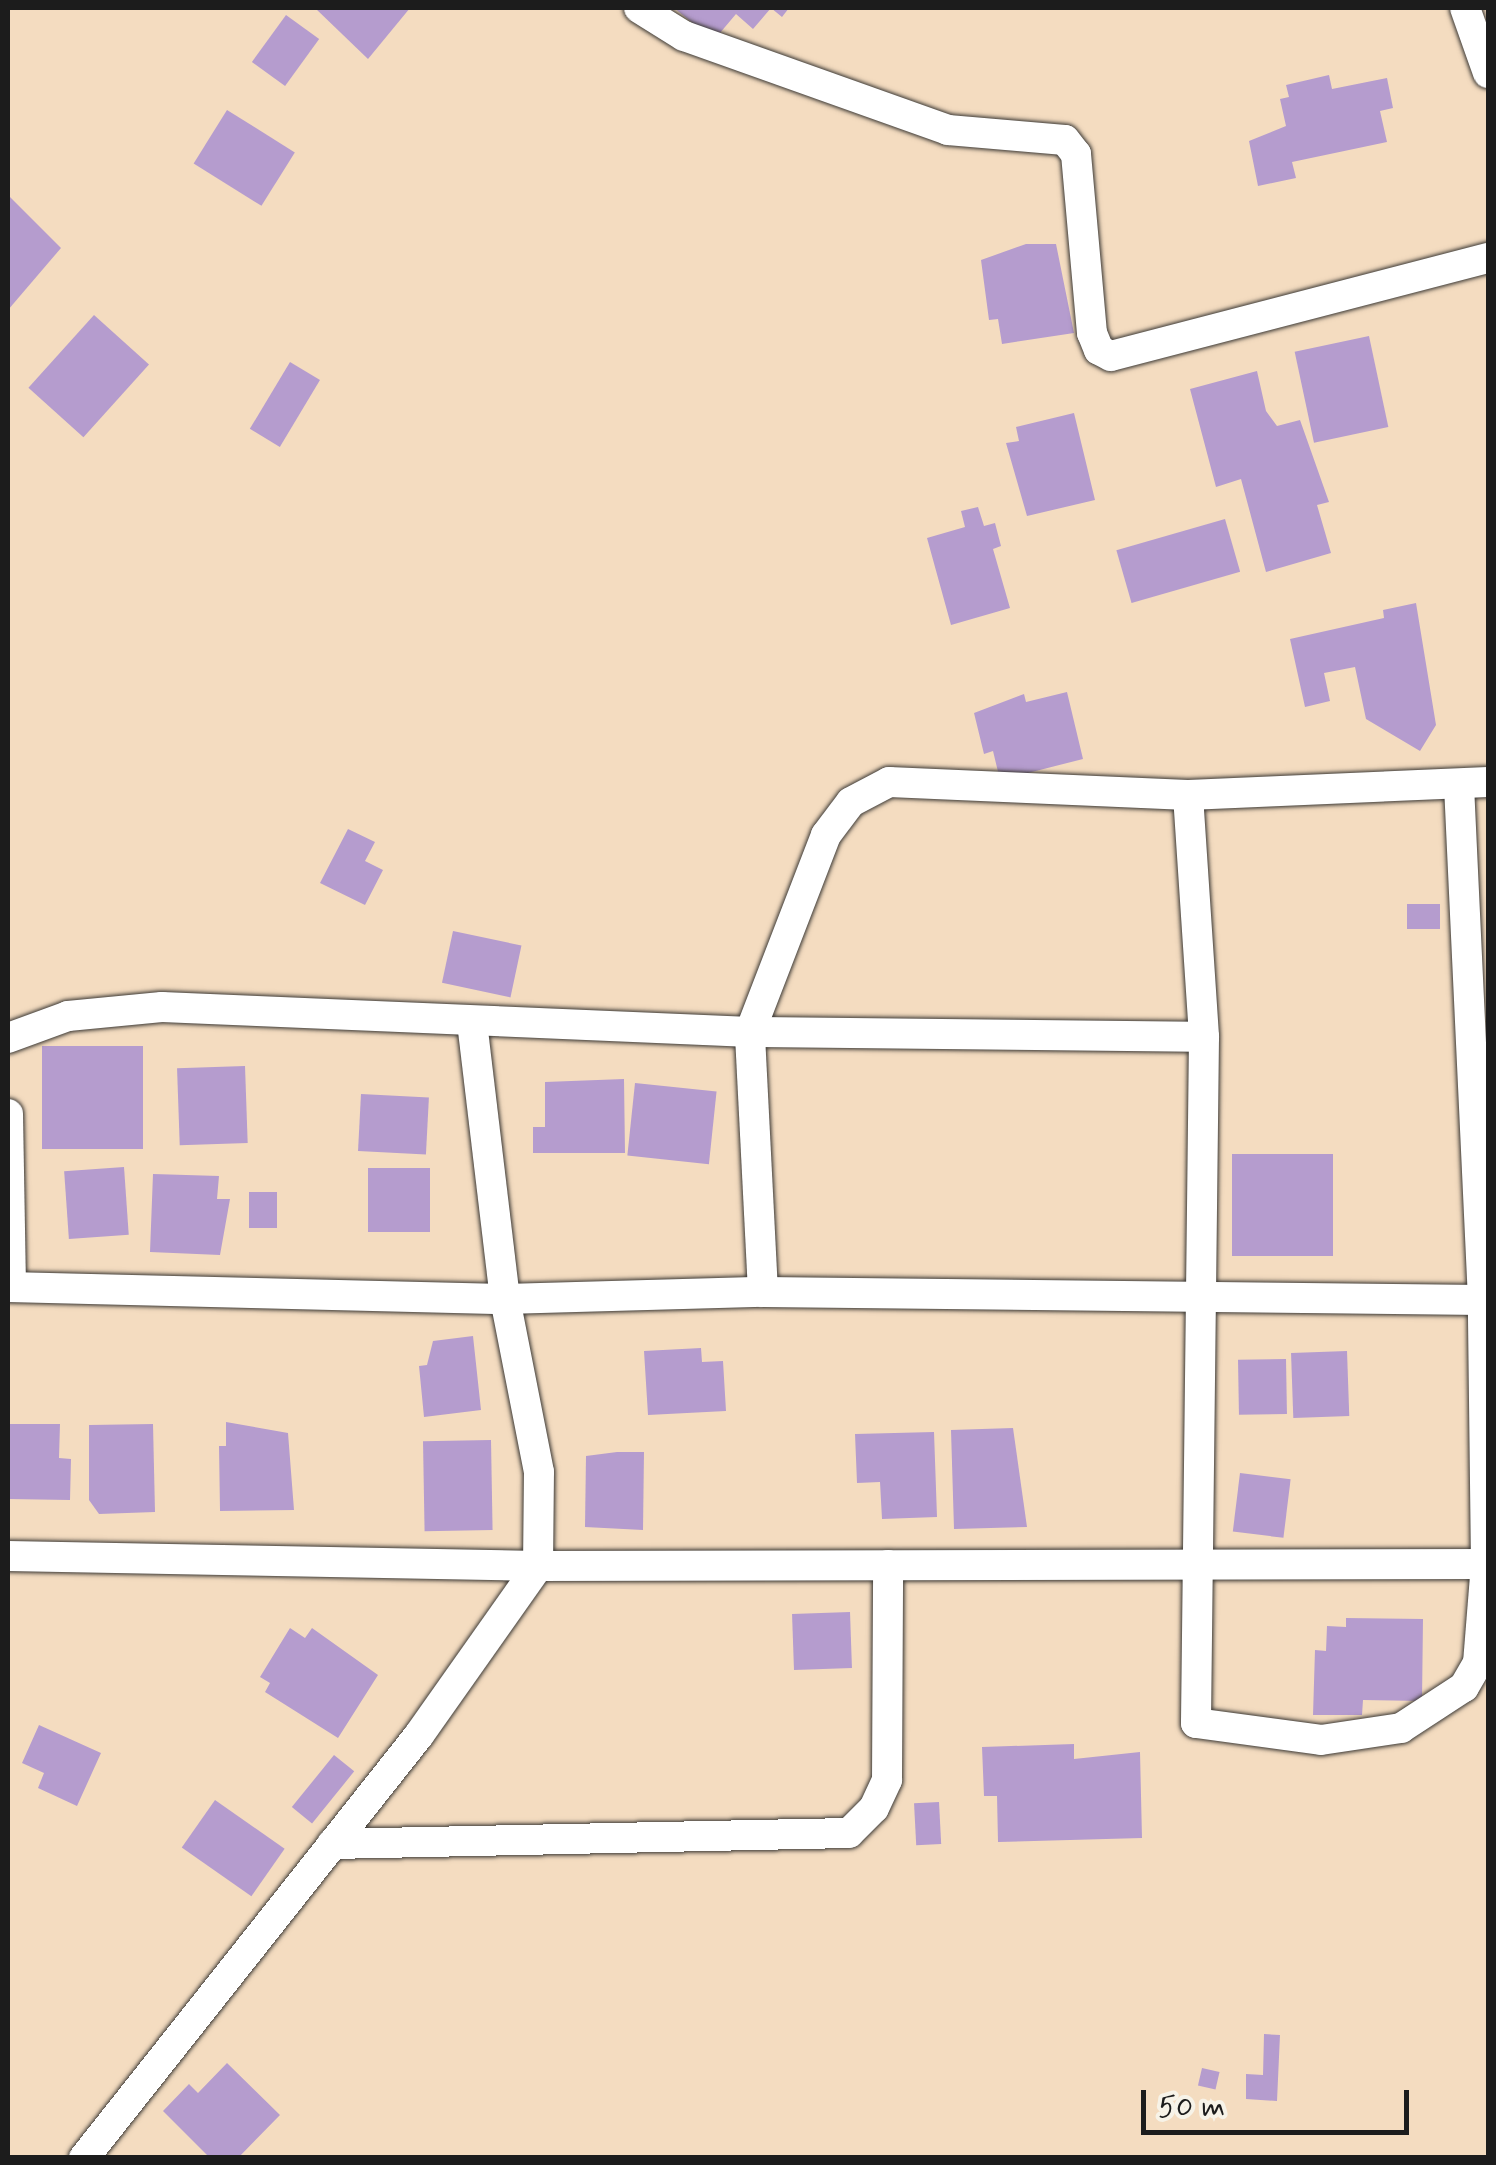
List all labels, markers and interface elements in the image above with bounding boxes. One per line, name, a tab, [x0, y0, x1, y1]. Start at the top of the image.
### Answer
scale bar	[1146, 2070, 1414, 2132]
text: 50 m	[1158, 2088, 1225, 2127]

